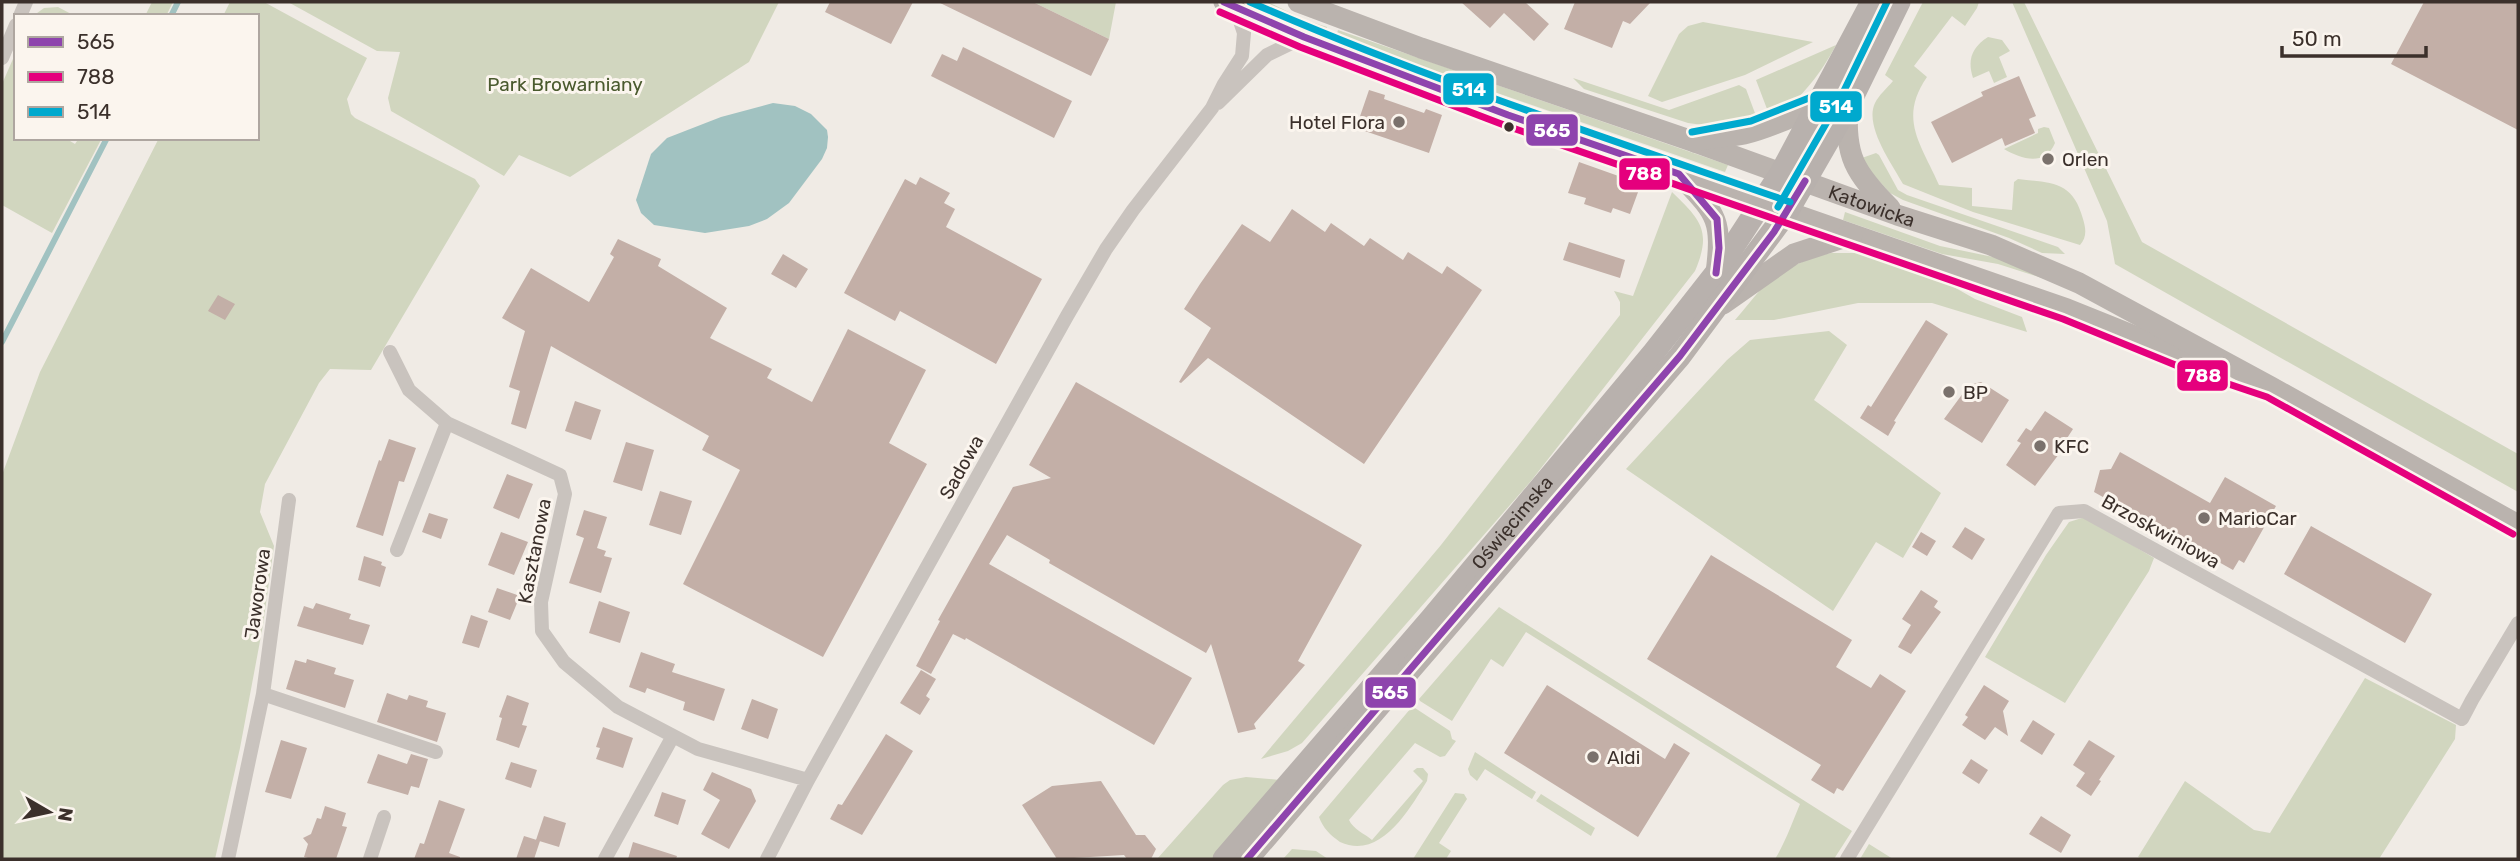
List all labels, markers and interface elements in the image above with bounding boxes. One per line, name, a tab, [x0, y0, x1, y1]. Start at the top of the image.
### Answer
legend	[14, 14, 259, 140]
scale bar	[2282, 14, 2426, 58]
text: 50 m	[2292, 26, 2342, 51]
text: 565	[77, 29, 115, 54]
text: 788	[77, 64, 115, 89]
line badge: 514	[1442, 72, 1495, 106]
park label: Park Browarniany	[487, 73, 643, 96]
text: 514	[1452, 78, 1486, 101]
line badge: 514	[1809, 90, 1863, 123]
text: 514	[1819, 95, 1853, 118]
text: 514	[77, 99, 111, 124]
place label: Hotel Flora	[1289, 111, 1385, 134]
line badge: 565	[1525, 113, 1579, 147]
marker: Hotel Flora	[1391, 114, 1407, 130]
text: 565	[1534, 119, 1570, 142]
unlabelled marker	[1502, 120, 1516, 134]
place label: Orlen	[2062, 148, 2109, 171]
marker: Orlen	[2040, 151, 2056, 167]
line badge: 788	[1618, 157, 1671, 191]
text: 788	[1626, 162, 1662, 185]
street label: Katowicka	[1825, 180, 1918, 232]
line badge: 788	[2176, 359, 2229, 392]
text: 788	[2185, 364, 2221, 387]
place label: BP	[1963, 381, 1988, 404]
marker: BP	[1941, 384, 1957, 400]
street label: Sadowa	[934, 431, 988, 503]
place label: KFC	[2054, 435, 2089, 458]
marker: KFC	[2032, 438, 2048, 454]
street label: Oświęcimska	[1467, 471, 1558, 574]
street label: Brzoskwiniowa	[2097, 489, 2224, 573]
street label: Kasztanowa	[513, 497, 556, 606]
place label: MarioCar	[2218, 507, 2297, 530]
marker: MarioCar	[2196, 510, 2212, 526]
street label: Jaworowa	[240, 547, 275, 641]
line badge: 565	[1364, 676, 1417, 709]
text: 565	[1372, 681, 1408, 704]
place label: Aldi	[1607, 746, 1640, 769]
marker: Aldi	[1585, 749, 1601, 765]
north arrow	[14, 777, 84, 847]
text: N	[53, 806, 78, 823]

